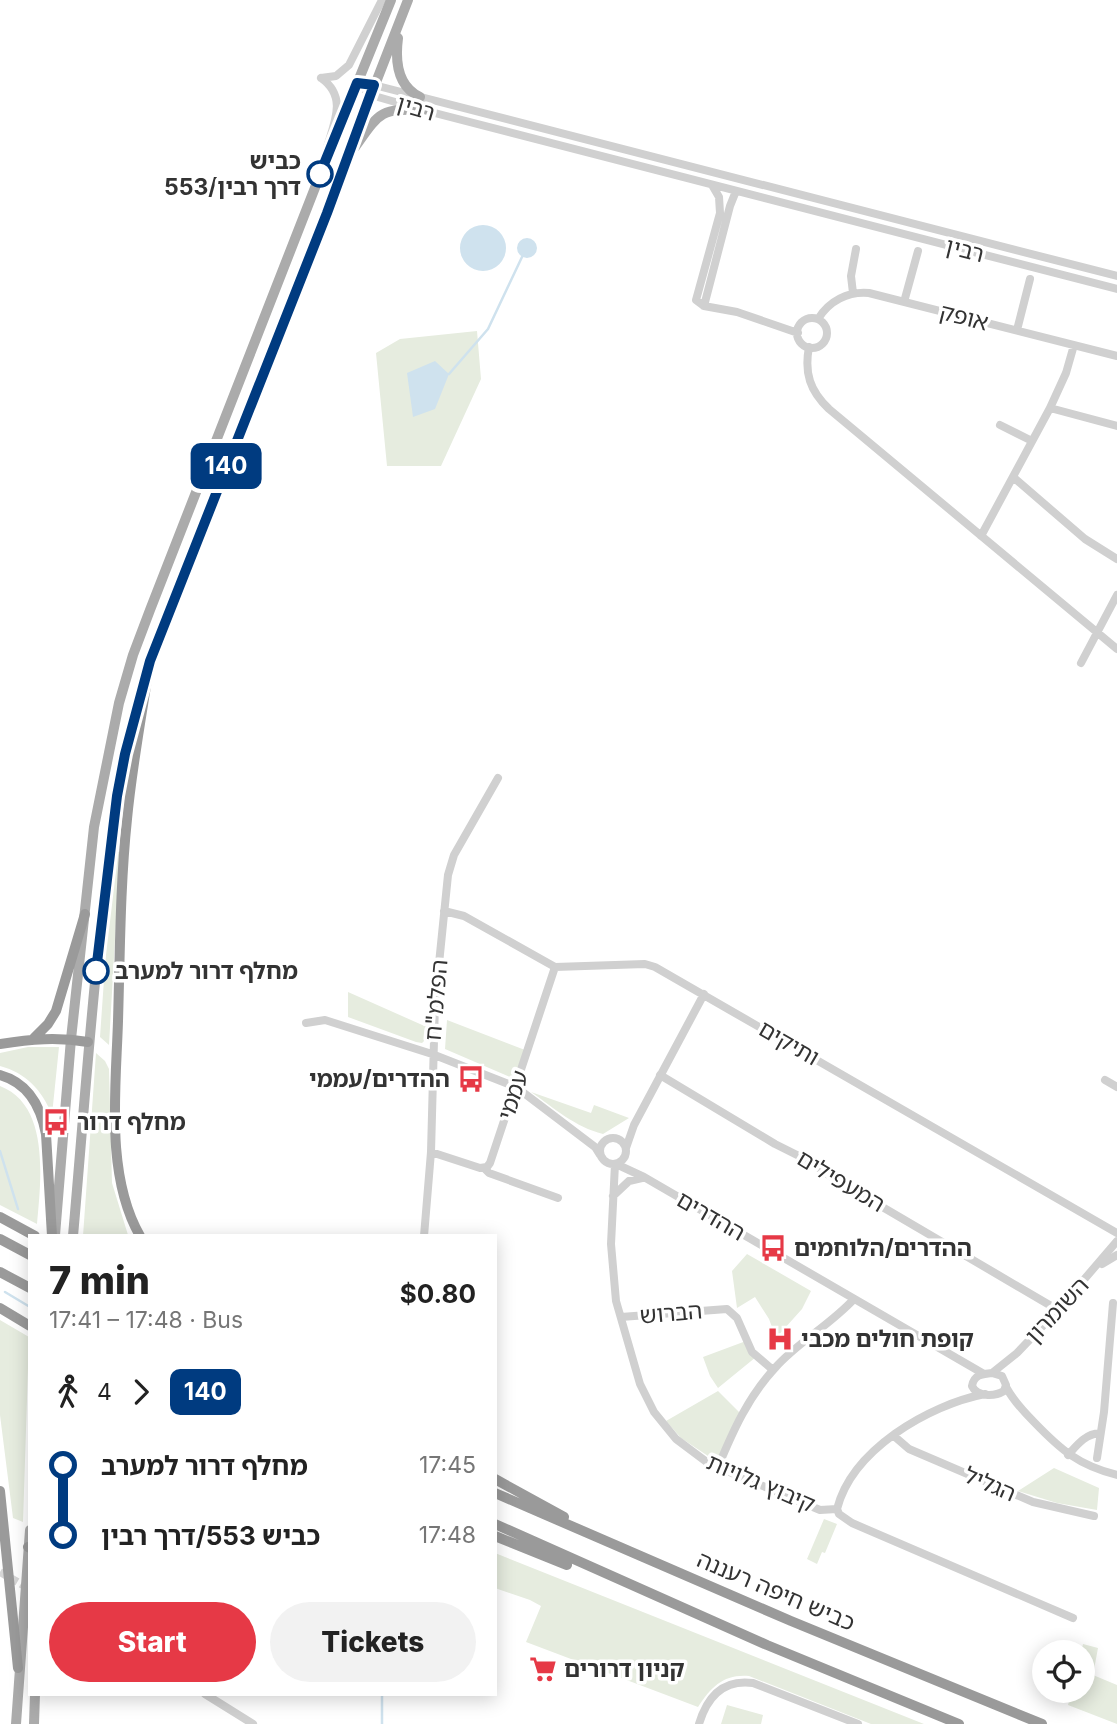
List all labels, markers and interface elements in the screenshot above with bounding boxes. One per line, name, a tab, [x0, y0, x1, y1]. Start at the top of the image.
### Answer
street label: רבין	[394, 89, 438, 127]
place label: כביש 553/דרך רבין	[164, 147, 301, 201]
marker: כביש 553/דרך רבין	[307, 161, 333, 187]
street label: רבין	[943, 232, 987, 268]
street label: אופק	[937, 297, 991, 337]
line badge: 140	[186, 443, 266, 489]
text: 140	[205, 451, 247, 480]
place label: מחלף דרור למערב	[115, 957, 298, 985]
marker: מחלף דרור למערב	[83, 958, 109, 984]
street label: הפלמ"ח	[419, 958, 453, 1042]
street label: ותיקים	[754, 1015, 824, 1071]
bus stop icon: ההדרים/עממי	[456, 1064, 486, 1094]
place label: ההדרים/עממי	[309, 1065, 450, 1093]
street label: עממי	[492, 1067, 534, 1123]
bus stop icon: מחלף דרור	[41, 1107, 71, 1137]
place label: מחלף דרור	[77, 1108, 186, 1136]
street label: המעפילים	[792, 1144, 890, 1218]
street label: ההדרים	[672, 1185, 750, 1247]
bus stop icon: ההדרים/הלוחמים	[758, 1233, 788, 1263]
place label: ההדרים/הלוחמים	[794, 1234, 972, 1262]
text: 7 min	[49, 1257, 150, 1303]
street label: השומרון	[1020, 1271, 1094, 1349]
text: $0.80	[400, 1278, 476, 1309]
street label: הברוש	[639, 1296, 703, 1330]
text: 17:41 – 17:48 · Bus	[49, 1306, 243, 1334]
hospital icon: קופת חולים מכבי	[765, 1324, 795, 1354]
place label: קופת חולים מכבי	[801, 1325, 974, 1353]
icon: walk	[49, 1373, 87, 1411]
icon: forward	[122, 1373, 160, 1411]
text: 140	[184, 1377, 227, 1406]
text: 4	[97, 1378, 112, 1406]
street label: קיבוץ גלויות	[703, 1448, 819, 1518]
text: מחלף דרור למערב	[101, 1450, 308, 1481]
text: 17:45	[419, 1451, 476, 1479]
street label: הגליל	[960, 1461, 1020, 1507]
text: כביש 553/דרך רבין	[101, 1520, 320, 1551]
text: 17:48	[419, 1521, 476, 1549]
street label: כביש חיפה רעננה	[693, 1545, 859, 1637]
button: Start	[49, 1602, 256, 1682]
button: Tickets	[270, 1602, 476, 1682]
map controls	[1032, 1640, 1095, 1703]
button: locate	[1032, 1640, 1095, 1703]
supermarket icon: קניון דרורים	[528, 1654, 558, 1684]
place label: קניון דרורים	[564, 1655, 685, 1683]

